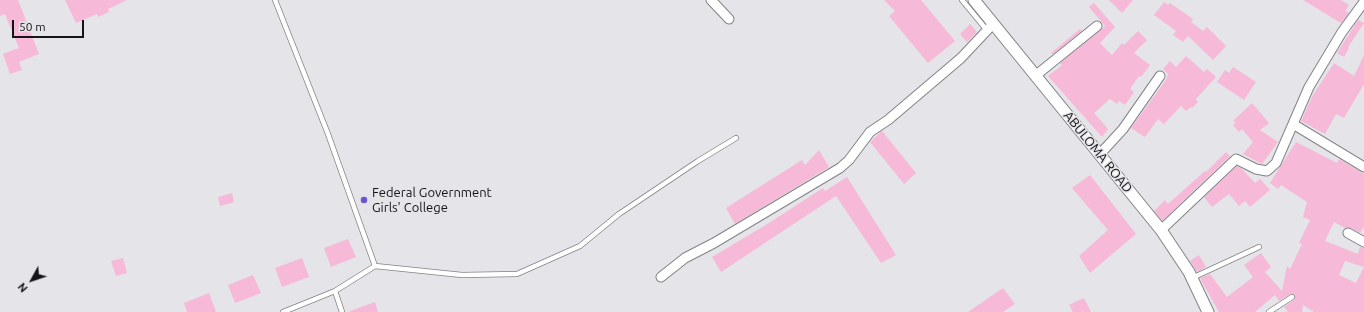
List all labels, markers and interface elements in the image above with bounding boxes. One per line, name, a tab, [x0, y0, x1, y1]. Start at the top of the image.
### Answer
scale bar	[14, 12, 86, 38]
text: 50 m	[19, 20, 46, 33]
street label: ABULOMA ROAD	[1060, 108, 1136, 196]
place label: Federal Government Girls' College	[372, 185, 492, 216]
marker: Federal Government Girls' College	[359, 195, 369, 205]
north arrow	[12, 260, 52, 300]
text: N	[16, 281, 30, 295]

